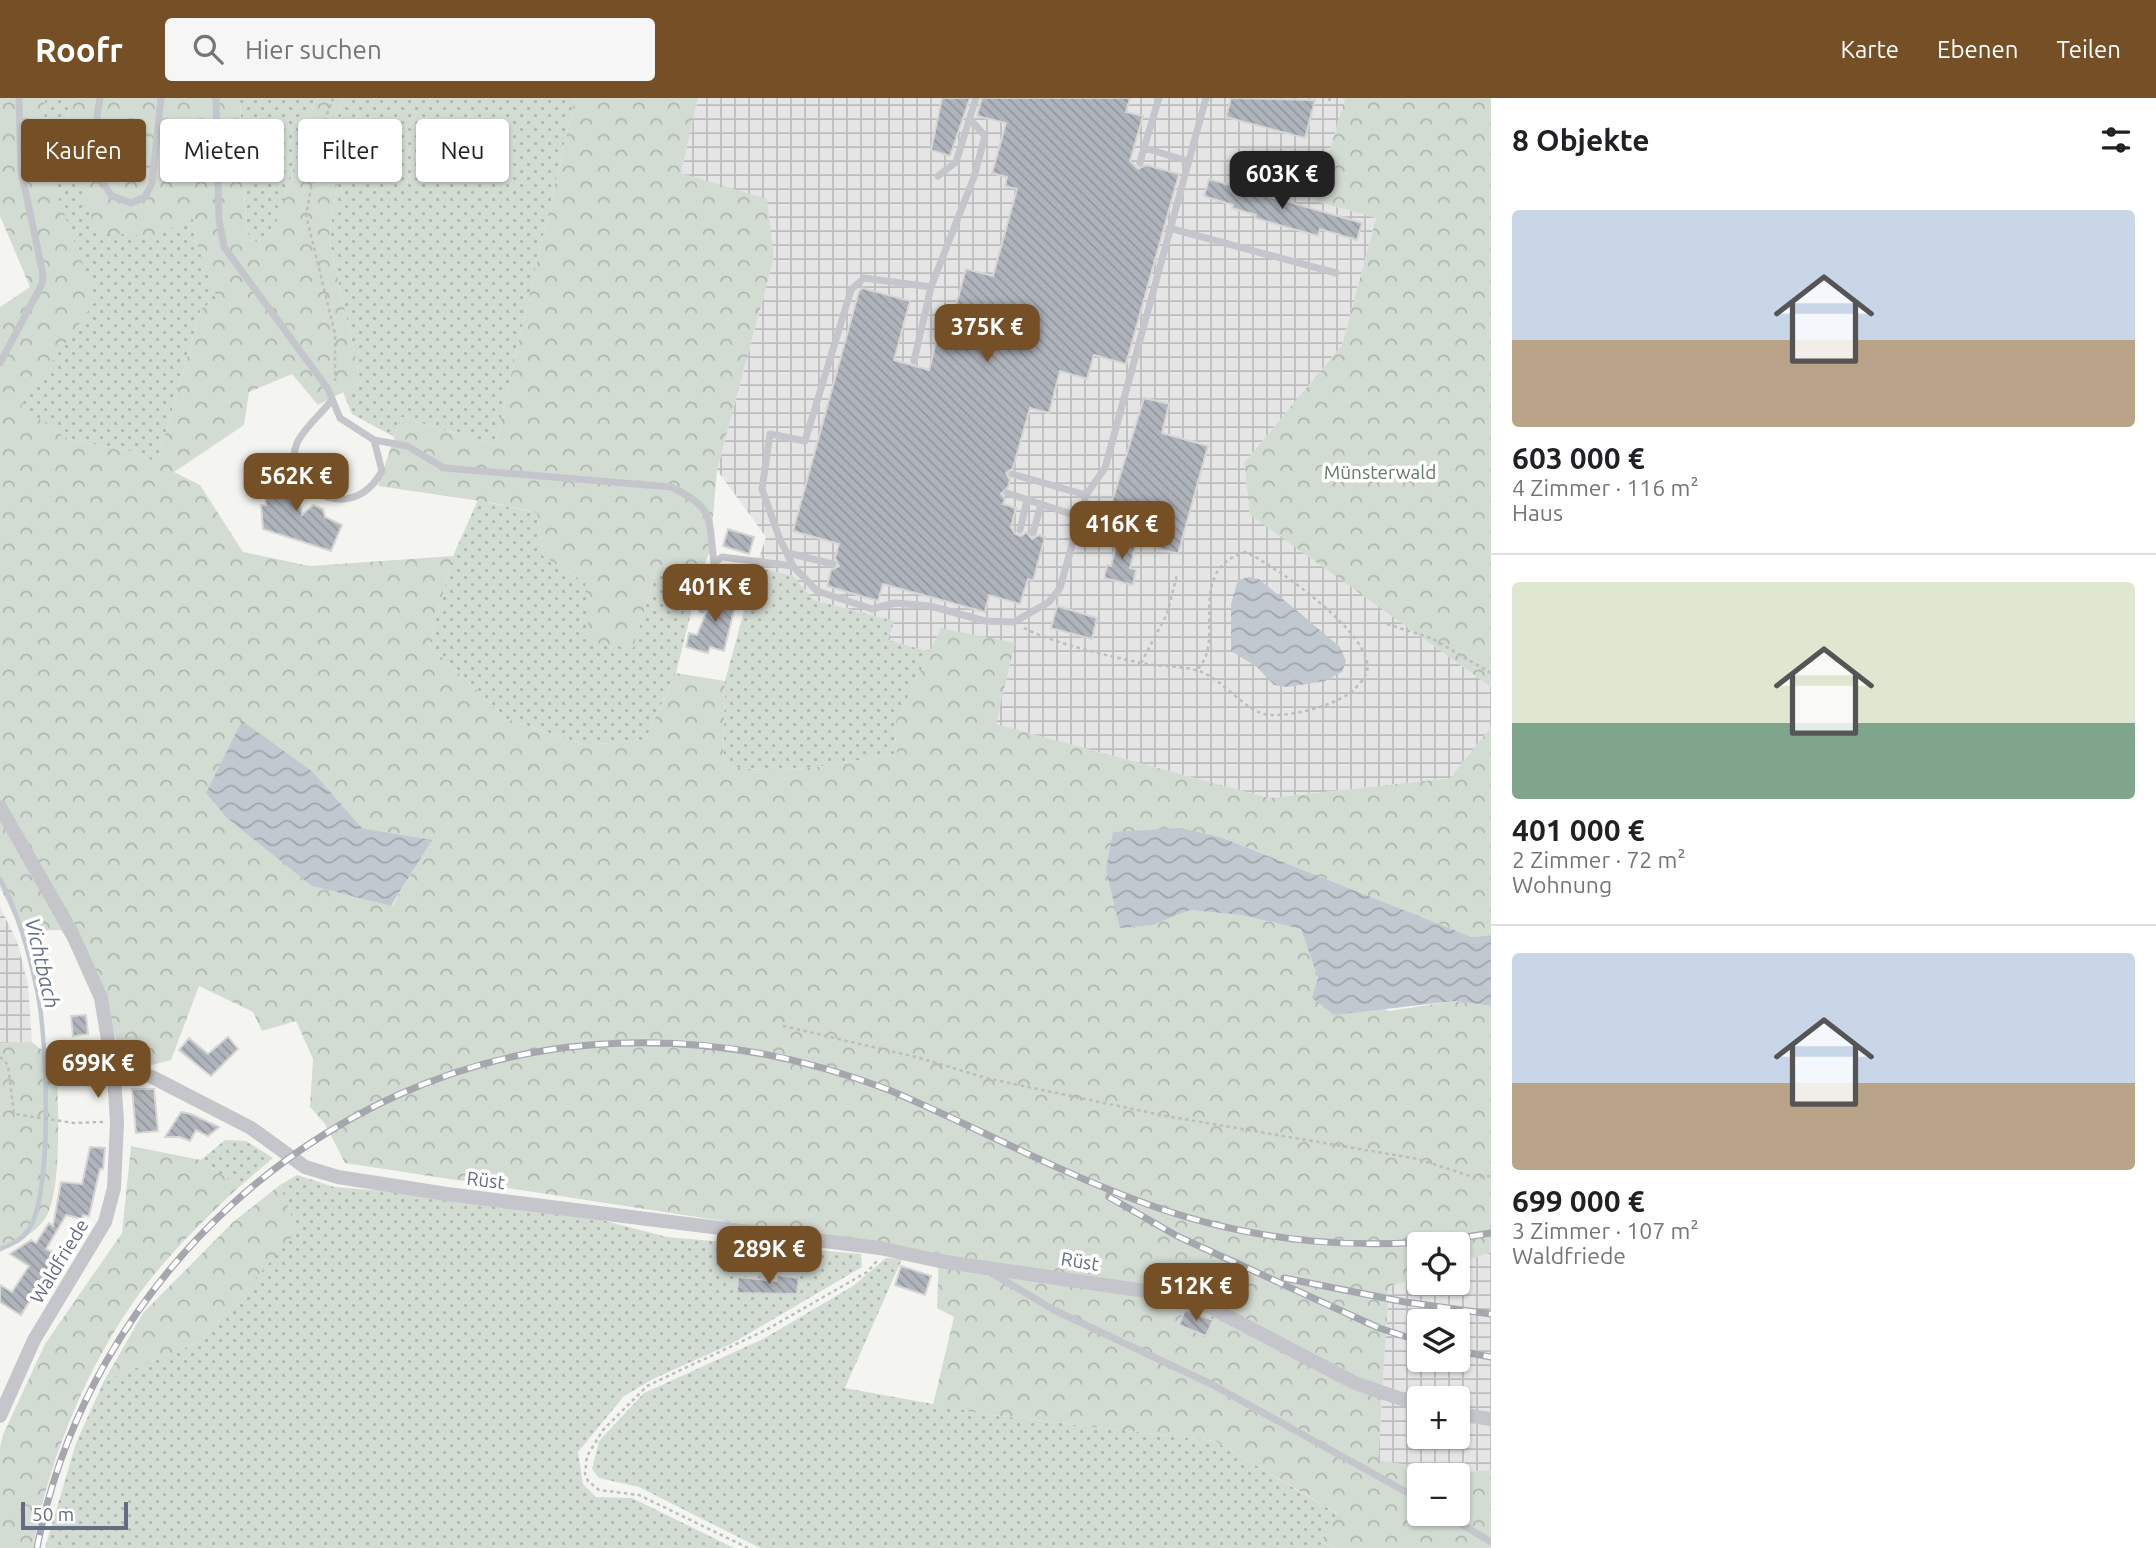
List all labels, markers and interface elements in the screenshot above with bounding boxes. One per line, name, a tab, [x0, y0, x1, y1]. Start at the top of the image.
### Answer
search box	[165, 18, 655, 81]
icon: search	[189, 30, 227, 68]
text: Roofr	[35, 31, 123, 68]
text: Hier suchen	[245, 35, 382, 64]
text: Karte	[1840, 36, 1899, 63]
text: Ebenen	[1937, 36, 2018, 63]
text: Teilen	[2056, 36, 2121, 63]
chip: Kaufen	[21, 119, 146, 182]
chip: Mieten	[160, 119, 284, 182]
chip: Filter	[298, 119, 402, 182]
chip: Neu	[416, 119, 509, 182]
icon: filters	[2097, 121, 2135, 159]
text: 8 Objekte	[1512, 123, 1650, 157]
pin: 603K €	[1225, 152, 1339, 211]
text: 603K €	[1246, 161, 1318, 186]
icon: home	[1761, 256, 1887, 382]
pin: 375K €	[930, 304, 1044, 364]
text: 375K €	[951, 314, 1023, 339]
text: 603 000 €	[1512, 441, 1645, 475]
pin: 562K €	[239, 454, 353, 513]
park label: Münsterwald	[1324, 461, 1436, 483]
text: 562K €	[260, 463, 332, 488]
text: 4 Zimmer · 116 m²	[1512, 475, 1699, 500]
text: Haus	[1512, 500, 1563, 525]
pin: 416K €	[1065, 502, 1179, 561]
text: 416K €	[1086, 511, 1158, 536]
pin: 401K €	[658, 564, 772, 624]
text: 401K €	[679, 574, 751, 599]
icon: home	[1761, 628, 1887, 754]
text: 401 000 €	[1512, 813, 1645, 847]
text: 2 Zimmer · 72 m²	[1512, 847, 1686, 872]
text: Wohnung	[1512, 872, 1612, 897]
water label: Vichtbach	[21, 915, 65, 1011]
icon: home	[1761, 999, 1887, 1125]
pin: 699K €	[41, 1040, 155, 1100]
text: 699K €	[62, 1050, 134, 1075]
street label: Rüst	[466, 1167, 507, 1193]
text: 699 000 €	[1512, 1184, 1645, 1218]
street label: Waldfriede	[25, 1215, 93, 1307]
text: 3 Zimmer · 107 m²	[1512, 1218, 1699, 1243]
pin: 289K €	[712, 1226, 826, 1286]
map controls	[1407, 1232, 1470, 1526]
button: locate	[1407, 1232, 1470, 1295]
text: 289K €	[733, 1236, 805, 1261]
text: Waldfriede	[1512, 1243, 1626, 1268]
street label: Rüst	[1059, 1247, 1101, 1275]
pin: 512K €	[1139, 1264, 1253, 1323]
text: 512K €	[1160, 1273, 1232, 1298]
button: layers	[1407, 1309, 1470, 1372]
button: +	[1407, 1386, 1470, 1449]
button: −	[1407, 1463, 1470, 1526]
scale bar	[21, 1499, 128, 1531]
text: 50 m	[32, 1503, 74, 1525]

